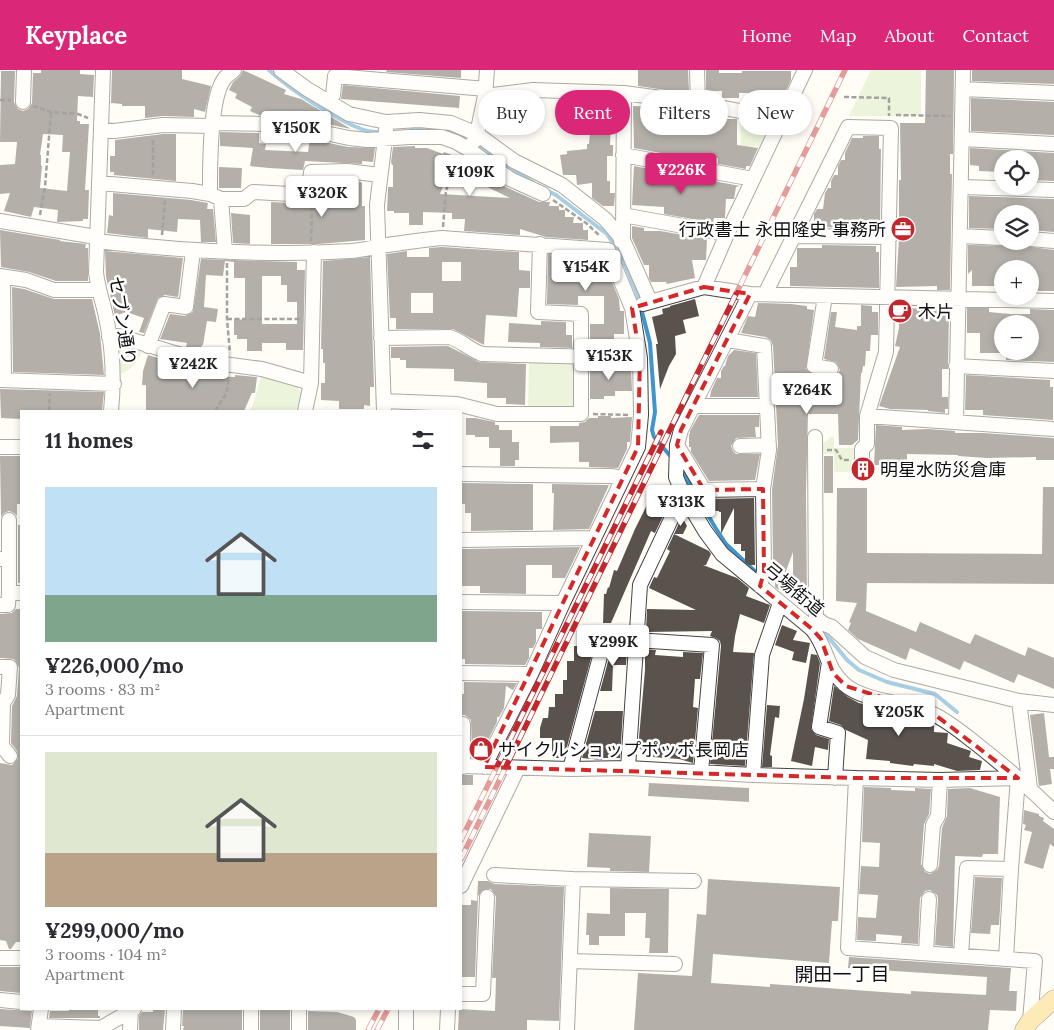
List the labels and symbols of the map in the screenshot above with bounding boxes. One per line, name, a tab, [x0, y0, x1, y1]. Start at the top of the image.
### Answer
pin: ¥150K	[261, 111, 331, 153]
pin: ¥226K	[646, 152, 716, 195]
pin: ¥109K	[435, 154, 505, 197]
pin: ¥320K	[287, 176, 357, 218]
office icon: 行政書士 永田隆史 事務所	[890, 216, 916, 242]
place label: 行政書士 永田隆史 事務所	[679, 218, 886, 241]
pin: ¥154K	[551, 250, 621, 292]
street label: セブン通り	[105, 275, 141, 367]
cafe icon: 木片	[887, 298, 913, 324]
place label: 木片	[918, 300, 954, 323]
pin: ¥153K	[574, 338, 644, 381]
pin: ¥242K	[158, 346, 228, 389]
pin: ¥264K	[772, 372, 842, 415]
building icon: 明星水防災倉庫	[850, 456, 876, 482]
place label: 明星水防災倉庫	[880, 458, 1006, 481]
pin: ¥313K	[646, 484, 716, 527]
street label: 弓場街道	[759, 557, 829, 621]
pin: ¥299K	[578, 624, 648, 667]
pin: ¥205K	[864, 694, 934, 737]
shop icon: サイクルショップポッポ長岡店	[468, 736, 494, 762]
place label: サイクルショップポッポ長岡店	[498, 738, 749, 761]
district label: 開田一丁目	[794, 962, 890, 986]

